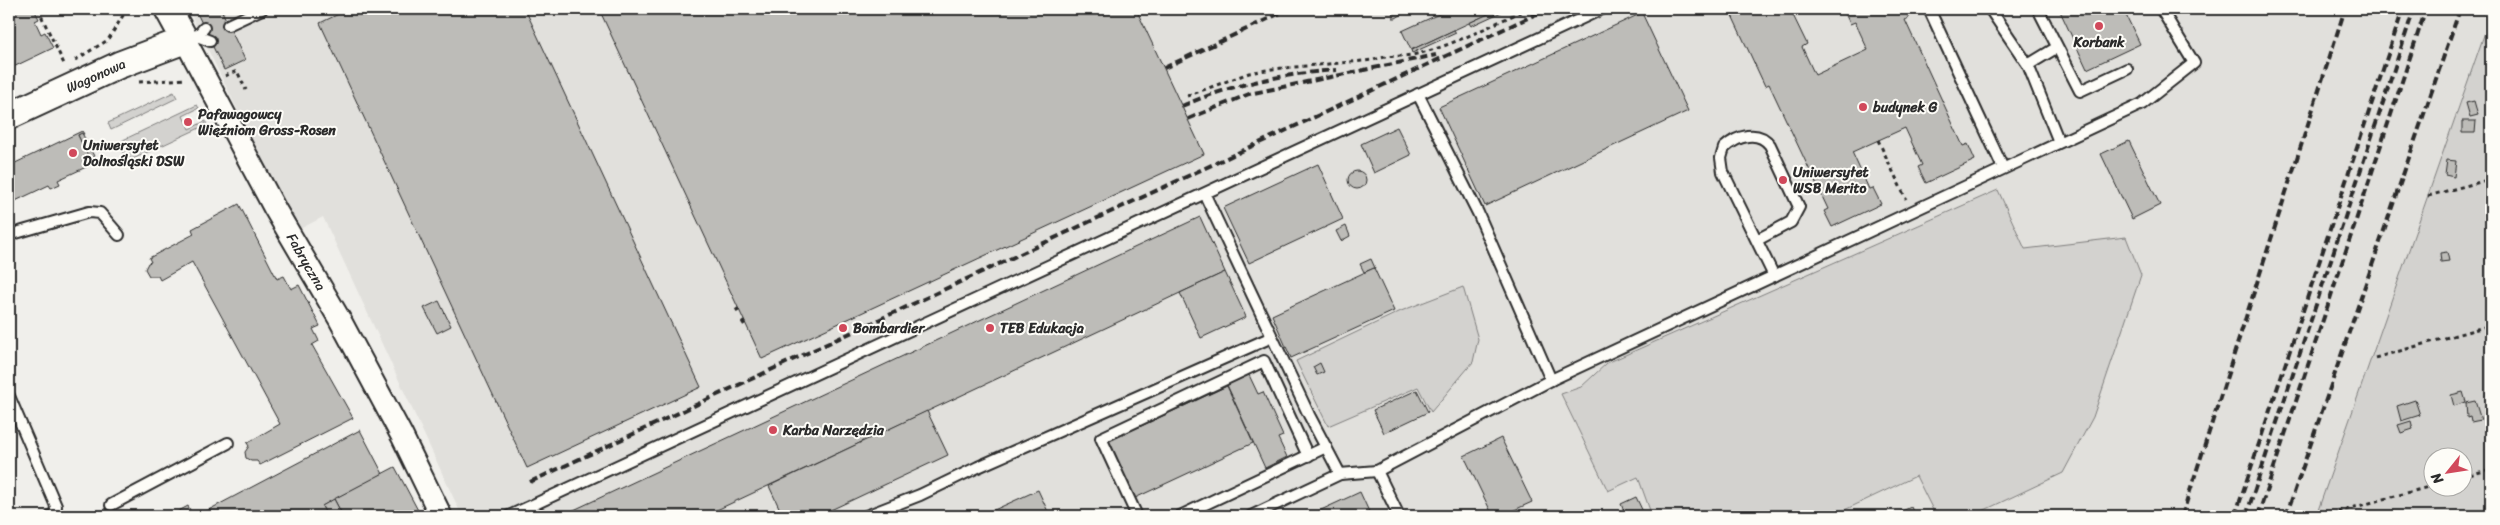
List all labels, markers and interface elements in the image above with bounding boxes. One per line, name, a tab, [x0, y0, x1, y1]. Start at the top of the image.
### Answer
marker: Korbank	[2093, 20, 2105, 32]
place label: Korbank	[2073, 30, 2125, 55]
street label: Wagonowa	[62, 52, 130, 100]
place label: budynek G	[1872, 95, 1938, 120]
marker: budynek G	[1857, 101, 1869, 113]
place label: Pafawagowcy Więźniom Gross-Rosen	[198, 102, 336, 143]
marker: Pafawagowcy Więźniom Gross-Rosen	[182, 116, 194, 128]
place label: Uniwersytet Dolnośląski DSW	[83, 133, 185, 174]
marker: Uniwersytet Dolnośląski DSW	[67, 147, 79, 159]
place label: Uniwersytet WSB Merito	[1793, 160, 1869, 201]
marker: Uniwersytet WSB Merito	[1777, 174, 1789, 186]
street label: Fabryczna	[279, 228, 333, 296]
place label: Bombardier	[853, 316, 925, 341]
place label: TEB Edukacja	[1000, 316, 1085, 341]
marker: Bombardier	[837, 322, 849, 334]
marker: TEB Edukacja	[984, 322, 996, 334]
place label: Karba Narzędzia	[782, 418, 885, 443]
marker: Karba Narzędzia	[767, 424, 779, 436]
north arrow	[2422, 448, 2472, 498]
text: N	[2424, 468, 2451, 490]

